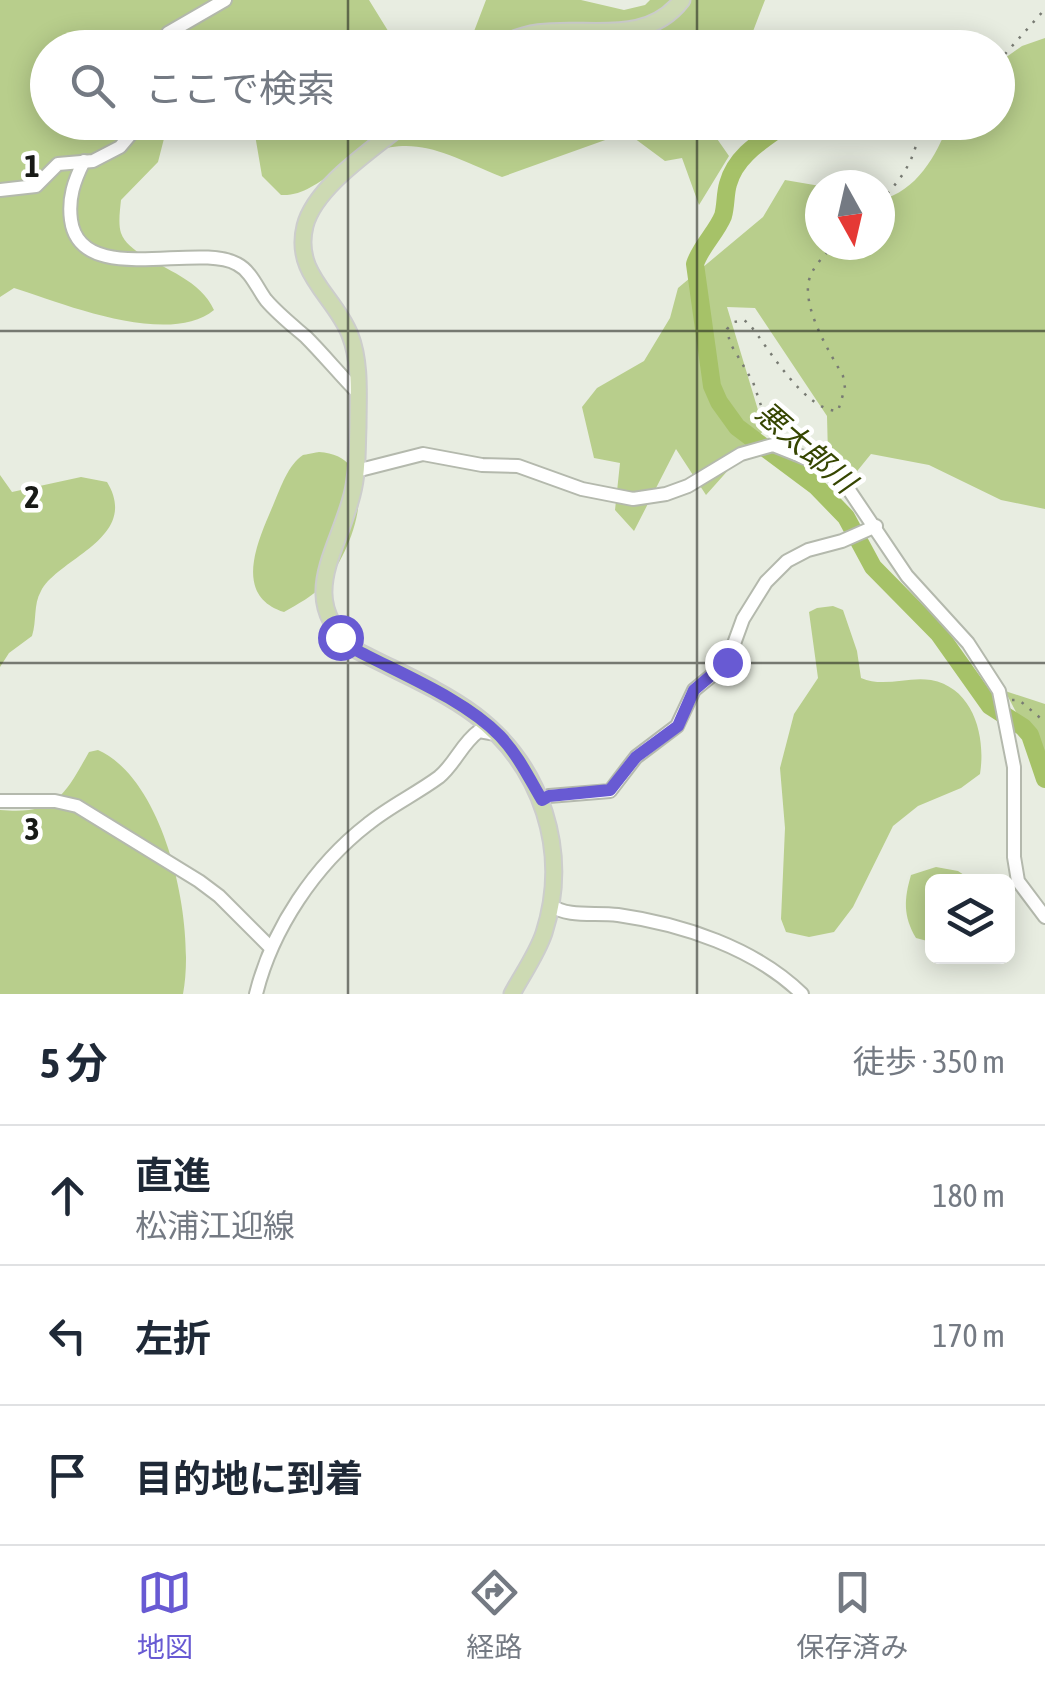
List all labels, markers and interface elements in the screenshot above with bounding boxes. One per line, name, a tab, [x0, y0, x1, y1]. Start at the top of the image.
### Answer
search box	[30, 30, 1015, 140]
icon: search	[65, 58, 120, 113]
text: ここで検索	[145, 67, 335, 110]
text: 1	[24, 147, 40, 184]
north arrow	[805, 170, 895, 260]
water label: 悪太郎川	[750, 395, 865, 501]
text: 2	[24, 478, 40, 515]
route start	[318, 615, 364, 661]
route end	[705, 640, 751, 686]
text: 3	[24, 810, 40, 847]
map controls	[925, 874, 1015, 964]
button: layers	[925, 874, 1015, 964]
text: 5 分	[40, 1039, 108, 1087]
text: 徒歩 · 350 m	[853, 1043, 1005, 1080]
text: 直進	[135, 1154, 211, 1197]
icon: ahead	[40, 1168, 95, 1223]
text: 180 m	[932, 1177, 1005, 1214]
text: 松浦江迎線	[135, 1207, 295, 1244]
icon: left	[40, 1308, 95, 1363]
text: 左折	[135, 1317, 211, 1360]
text: 170 m	[932, 1317, 1005, 1354]
icon: arrive	[40, 1448, 95, 1503]
text: 目的地に到着	[135, 1457, 363, 1500]
tab: 地図	[137, 1565, 193, 1665]
tab: 経路	[466, 1565, 522, 1665]
tab: 保存済み	[796, 1565, 908, 1665]

